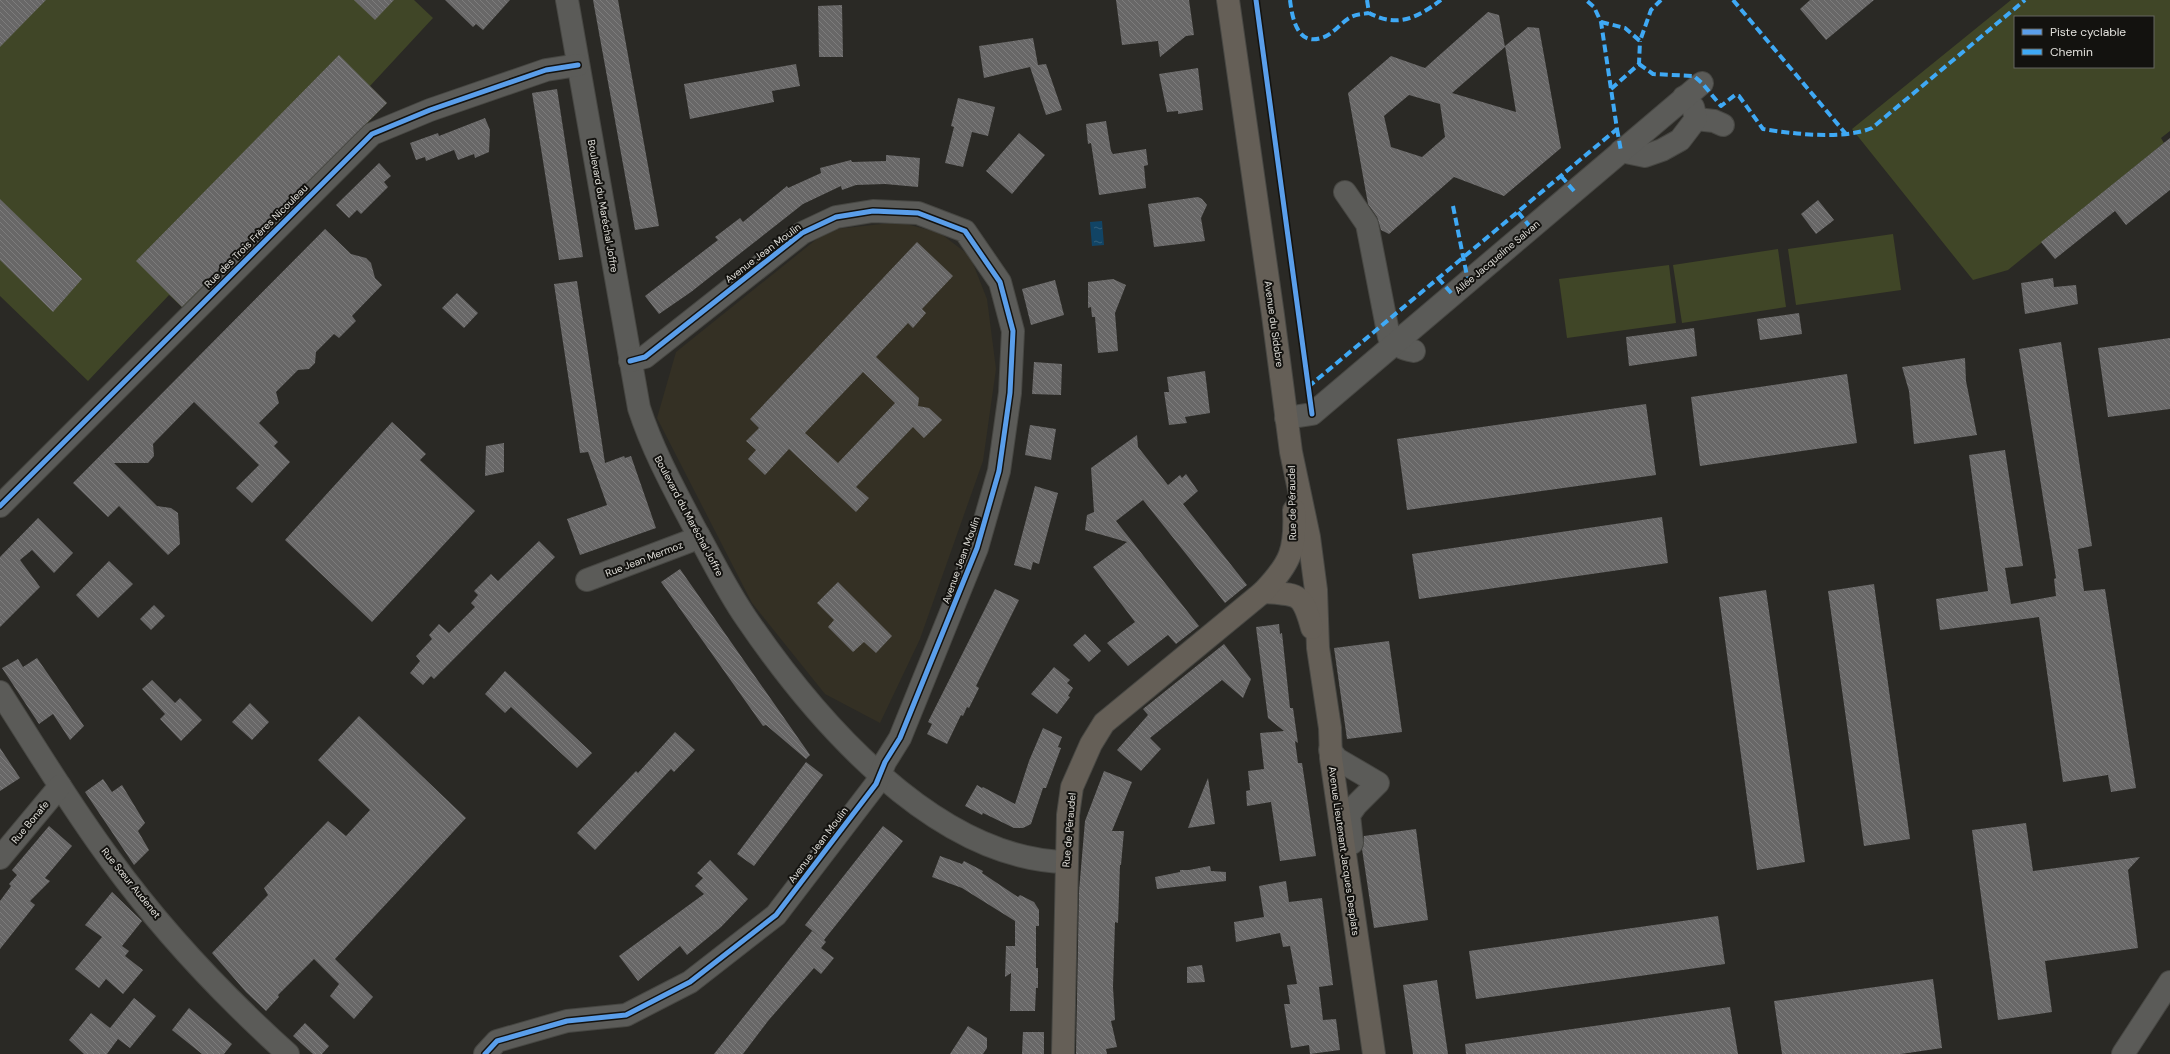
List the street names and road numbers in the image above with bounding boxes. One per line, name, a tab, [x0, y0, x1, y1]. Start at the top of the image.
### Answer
street label: Boulevard du Maréchal Joffre	[585, 139, 621, 274]
street label: Rue des Trois Frères Nicouleau	[201, 181, 311, 291]
street label: Allée Jacqueline Salvan	[1452, 217, 1542, 296]
street label: Avenue Jean Moulin	[723, 220, 804, 286]
street label: Avenue du Sidobre	[1261, 280, 1287, 368]
street label: Boulevard du Maréchal Joffre	[652, 453, 727, 579]
street label: Rue de Péraudel	[1285, 465, 1299, 541]
street label: Avenue Jean Moulin	[939, 514, 983, 605]
street label: Rue Jean Mermoz	[604, 538, 685, 580]
street label: Avenue Lieutenant Jacques Desplats	[1326, 766, 1362, 936]
street label: Rue de Péraudel	[1059, 792, 1079, 868]
street label: Rue Bonafe	[8, 798, 52, 846]
street label: Avenue Jean Moulin	[785, 804, 851, 885]
street label: Rue Sœur Audenet	[99, 845, 163, 921]

